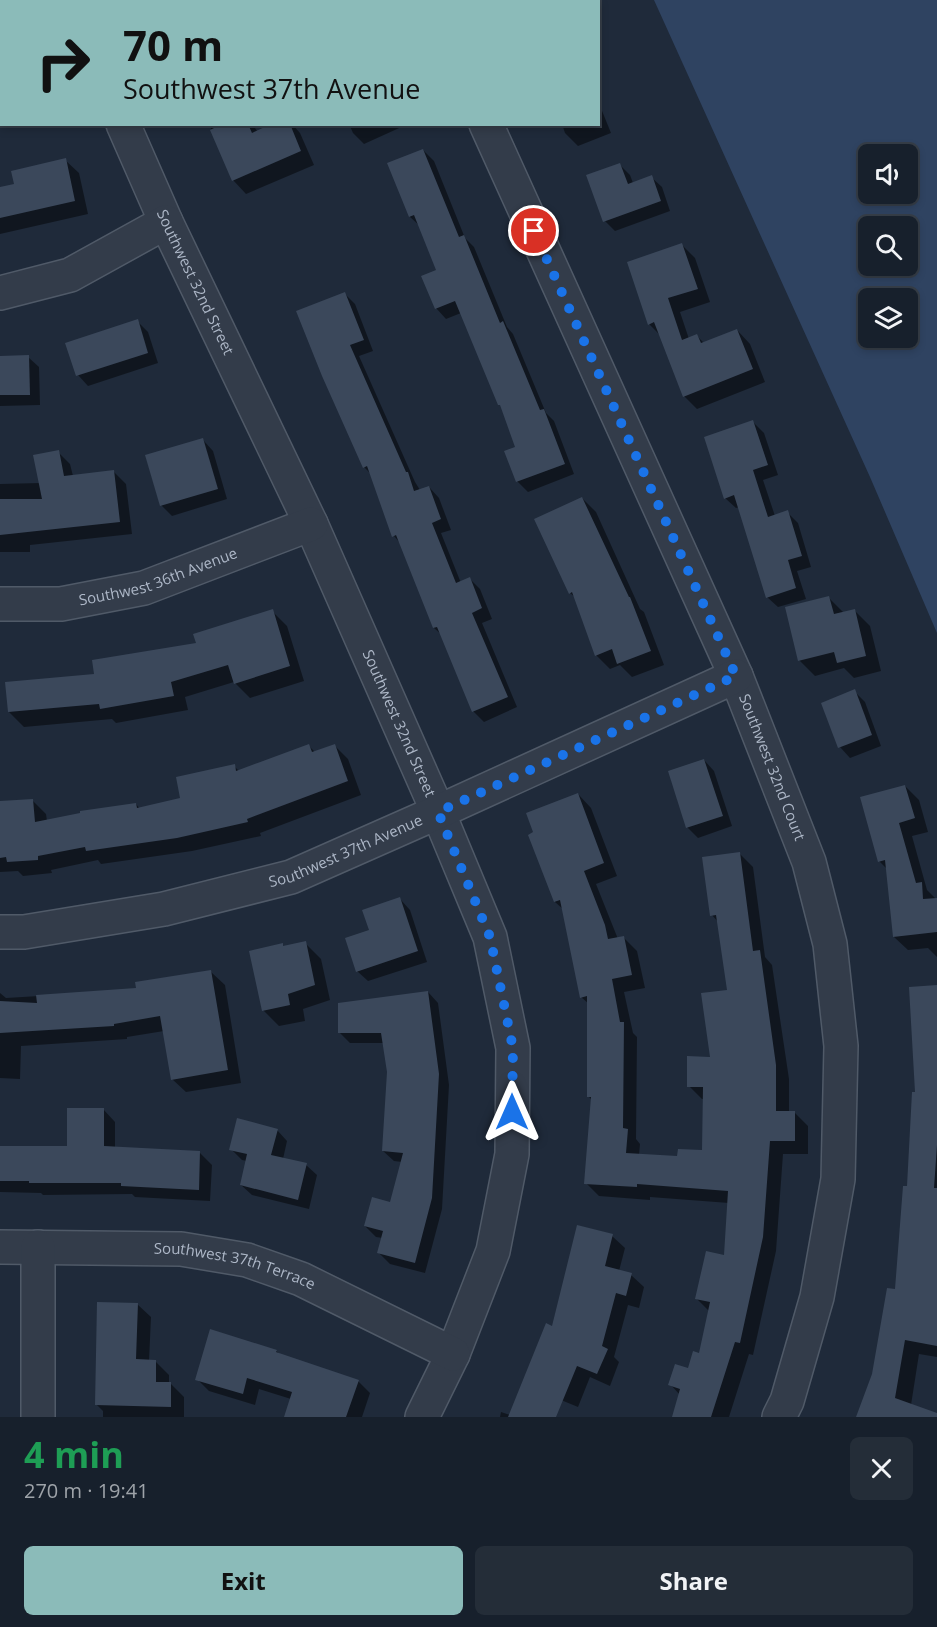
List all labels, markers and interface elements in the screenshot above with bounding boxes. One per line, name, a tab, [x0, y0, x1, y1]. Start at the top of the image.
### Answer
text: 70 m	[123, 16, 223, 73]
icon: right	[24, 24, 102, 102]
text: Southwest 37th Avenue	[123, 70, 420, 107]
map controls	[858, 144, 918, 348]
button: sound	[858, 144, 918, 204]
pin	[508, 205, 559, 256]
street label: Southwest 32nd Street	[153, 206, 239, 358]
icon: arrive	[517, 214, 550, 247]
button: search	[858, 216, 918, 276]
button: layers	[858, 288, 918, 348]
street label: Southwest 36th Avenue	[77, 542, 240, 609]
street label: Southwest 32nd Street	[359, 646, 441, 800]
street label: Southwest 32nd Court	[735, 691, 811, 843]
street label: Southwest 37th Avenue	[266, 809, 425, 891]
position arrow	[480, 1080, 544, 1144]
street label: Southwest 37th Terrace	[154, 1238, 319, 1294]
text: 4 min	[24, 1430, 124, 1479]
button: close	[850, 1437, 913, 1500]
text: 270 m · 19:41	[24, 1477, 149, 1504]
button: Exit	[24, 1546, 463, 1615]
button: Share	[475, 1546, 913, 1615]

